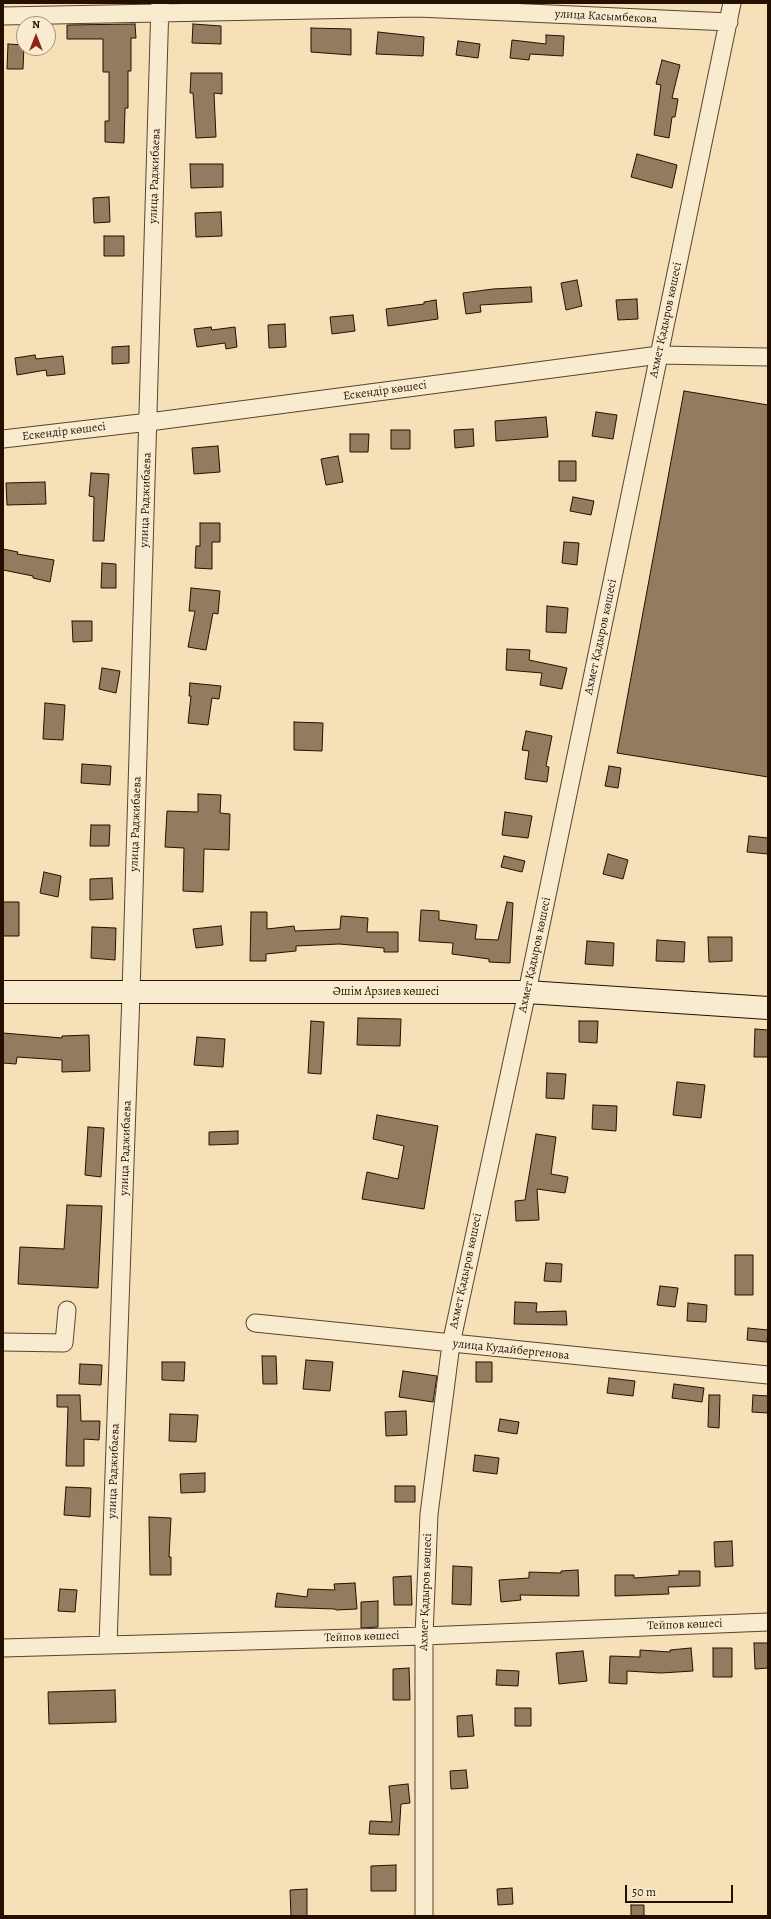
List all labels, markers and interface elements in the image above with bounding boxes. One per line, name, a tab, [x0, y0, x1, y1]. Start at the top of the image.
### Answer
street label: улица Касымбекова	[555, 7, 657, 27]
north arrow	[16, 16, 56, 56]
text: N	[32, 17, 40, 32]
street label: улица Раджибаева	[146, 128, 164, 224]
street label: Ахмет Қадыров көшесі	[647, 261, 685, 379]
street label: Ескендір көшесі	[342, 378, 428, 404]
street label: Ескендір көшесі	[21, 420, 107, 444]
street label: улица Раджибаева	[137, 452, 155, 548]
street label: Ахмет Қадыров көшесі	[582, 578, 620, 696]
street label: улица Раджибаева	[127, 776, 145, 872]
street label: Ахмет Қадыров көшесі	[516, 896, 554, 1014]
street label: Әшім Арзиев көшесі	[333, 985, 439, 999]
street label: улица Раджибаева	[117, 1100, 135, 1196]
street label: Ахмет Қадыров көшесі	[447, 1212, 485, 1330]
street label: улица Кудайбергенова	[452, 1337, 570, 1363]
street label: улица Раджибаева	[105, 1423, 123, 1519]
street label: Ахмет Қадыров көшесі	[417, 1533, 435, 1651]
street label: Тейпов көшесі	[647, 1616, 723, 1634]
street label: Тейпов көшесі	[324, 1628, 400, 1646]
scale bar	[627, 1877, 735, 1903]
text: 50 m	[632, 1884, 656, 1900]

